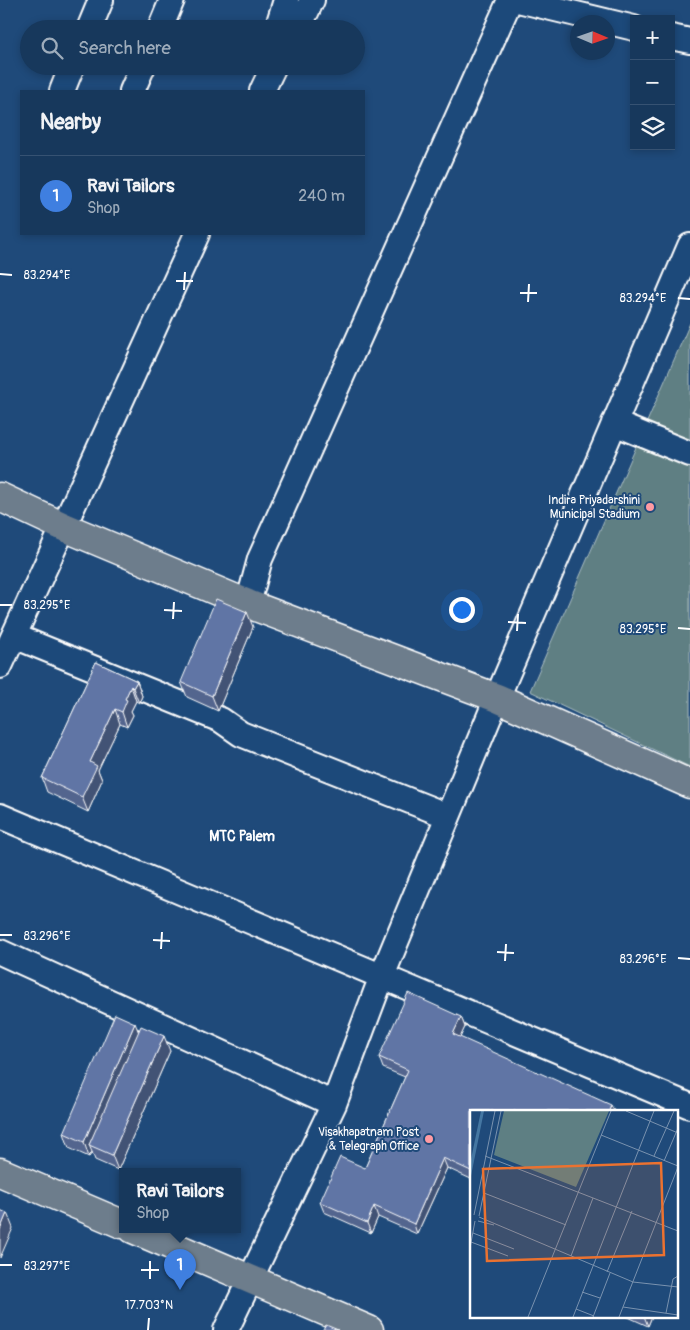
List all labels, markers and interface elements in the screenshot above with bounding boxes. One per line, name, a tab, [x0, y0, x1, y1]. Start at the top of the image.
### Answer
north arrow	[570, 15, 615, 60]
map controls	[630, 15, 675, 150]
button: +	[630, 15, 675, 60]
search box	[20, 20, 365, 75]
icon: search	[38, 34, 66, 62]
text: Search here	[78, 36, 171, 60]
button: −	[630, 60, 675, 105]
button: layers	[630, 105, 675, 150]
text: Nearby	[40, 109, 101, 136]
text: Ravi Tailors	[87, 174, 175, 198]
text: 1	[53, 186, 59, 206]
text: 240 m	[298, 186, 345, 206]
text: Shop	[87, 198, 120, 218]
text: 83.294°E	[24, 268, 70, 283]
text: 83.294°E	[620, 291, 666, 306]
place label: Indira Priyadarshini Municipal Stadium	[548, 493, 640, 522]
marker: Indira Priyadarshini Municipal Stadium	[644, 501, 656, 513]
your location	[449, 597, 475, 623]
text: 83.295°E	[24, 598, 70, 613]
text: 83.295°E	[620, 622, 666, 637]
district label: MTC Palem	[209, 828, 275, 845]
text: 83.296°E	[24, 929, 70, 944]
text: 83.296°E	[620, 952, 666, 967]
inset map	[470, 1110, 678, 1318]
place label: Visakhapatnam Post & Telegraph Office	[318, 1125, 419, 1154]
marker: Visakhapatnam Post & Telegraph Office	[423, 1133, 435, 1145]
popup	[119, 1168, 241, 1233]
text: Ravi Tailors	[136, 1179, 224, 1203]
text: Shop	[136, 1203, 169, 1223]
pin: 1	[164, 1249, 196, 1290]
text: 83.297°E	[24, 1259, 70, 1274]
text: 17.703°N	[125, 1298, 173, 1313]

